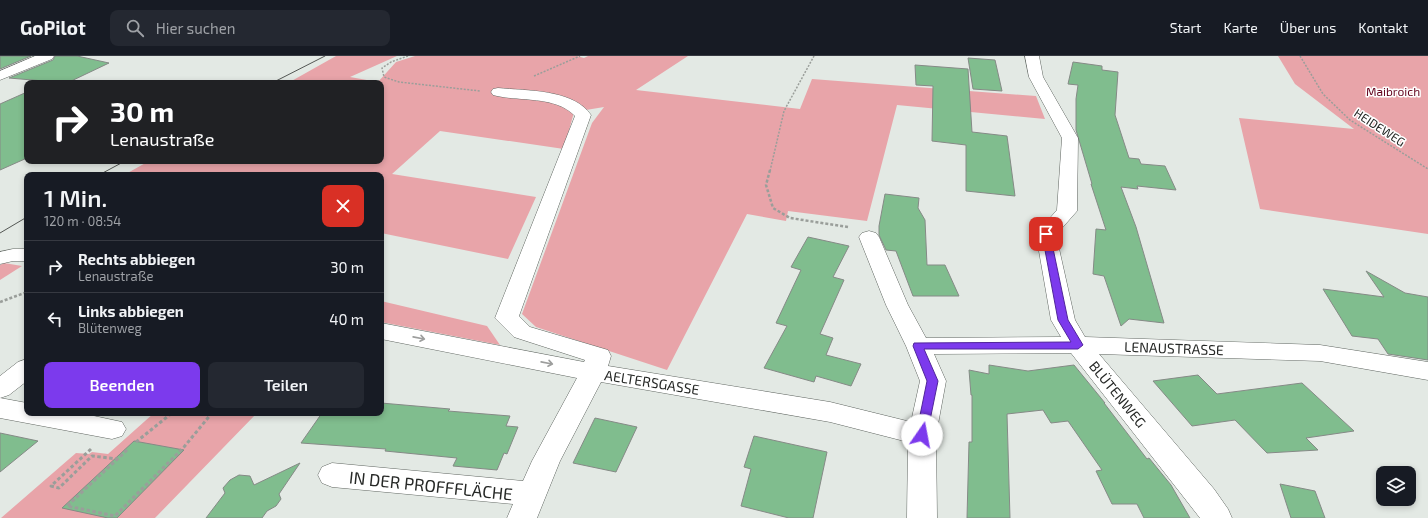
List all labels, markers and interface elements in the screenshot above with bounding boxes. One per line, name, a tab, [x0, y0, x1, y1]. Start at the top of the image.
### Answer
search box	[110, 10, 390, 46]
text: GoPilot	[20, 16, 86, 39]
icon: search	[124, 17, 146, 39]
text: Hier suchen	[156, 19, 236, 37]
text: Start	[1170, 19, 1201, 36]
text: Karte	[1223, 19, 1258, 36]
text: Über uns	[1280, 19, 1336, 36]
text: Kontakt	[1358, 19, 1408, 36]
park label: Maibroich	[1366, 84, 1420, 98]
text: 30 m	[110, 94, 174, 128]
icon: right	[44, 96, 96, 148]
street label: HEIDEWEG	[1352, 105, 1408, 149]
text: Lenaustraße	[110, 128, 214, 150]
text: 1 Min.	[44, 183, 107, 212]
button: close	[322, 185, 364, 227]
text: 120 m · 08:54	[44, 213, 121, 229]
pin	[1029, 217, 1063, 251]
icon: arrive	[1035, 223, 1057, 245]
text: Rechts abbiegen	[78, 250, 195, 268]
icon: right	[44, 256, 66, 278]
text: 30 m	[330, 258, 364, 276]
text: Lenaustraße	[78, 268, 153, 284]
text: Links abbiegen	[78, 302, 184, 320]
icon: left	[44, 308, 66, 330]
text: 40 m	[329, 310, 364, 328]
text: Blütenweg	[78, 320, 142, 336]
one-way arrow	[412, 335, 425, 343]
street label: LENAUSTRASSE	[1124, 338, 1224, 358]
street label: BLÜTENWEG	[1086, 357, 1150, 431]
one-way arrow	[540, 360, 553, 368]
button: Beenden	[44, 362, 200, 408]
button: Teilen	[208, 362, 364, 408]
street label: AELTERSGASSE	[603, 366, 701, 398]
position arrow	[901, 414, 943, 456]
street label: IN DER PROFFFLÄCHE	[348, 466, 514, 504]
map controls	[1376, 466, 1416, 506]
button: layers	[1376, 466, 1416, 506]

